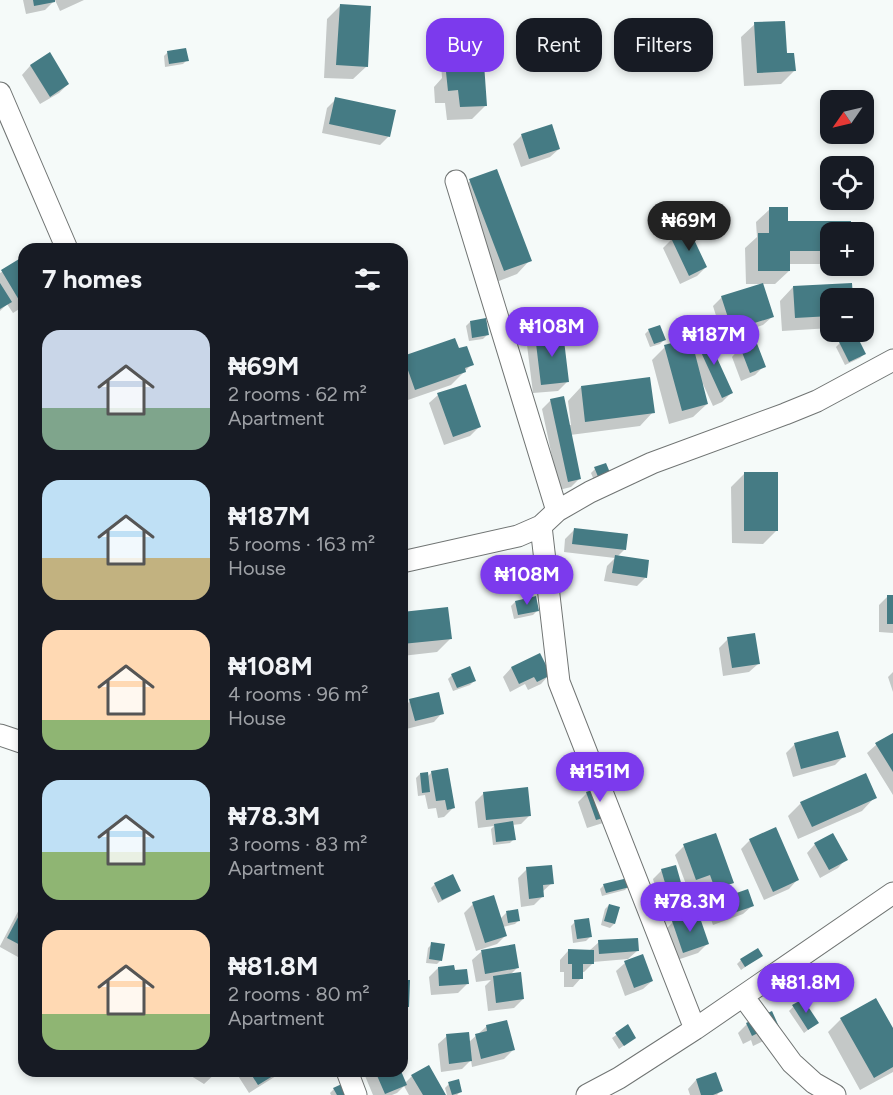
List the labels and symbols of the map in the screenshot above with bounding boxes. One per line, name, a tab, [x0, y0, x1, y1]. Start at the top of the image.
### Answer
north arrow	[820, 90, 874, 144]
pin: ₦69M	[653, 201, 725, 252]
pin: ₦108M	[510, 307, 594, 358]
pin: ₦187M	[672, 315, 756, 366]
pin: ₦108M	[485, 555, 569, 606]
pin: ₦151M	[558, 752, 642, 803]
pin: ₦78.3M	[641, 882, 739, 933]
pin: ₦81.8M	[757, 963, 855, 1014]

